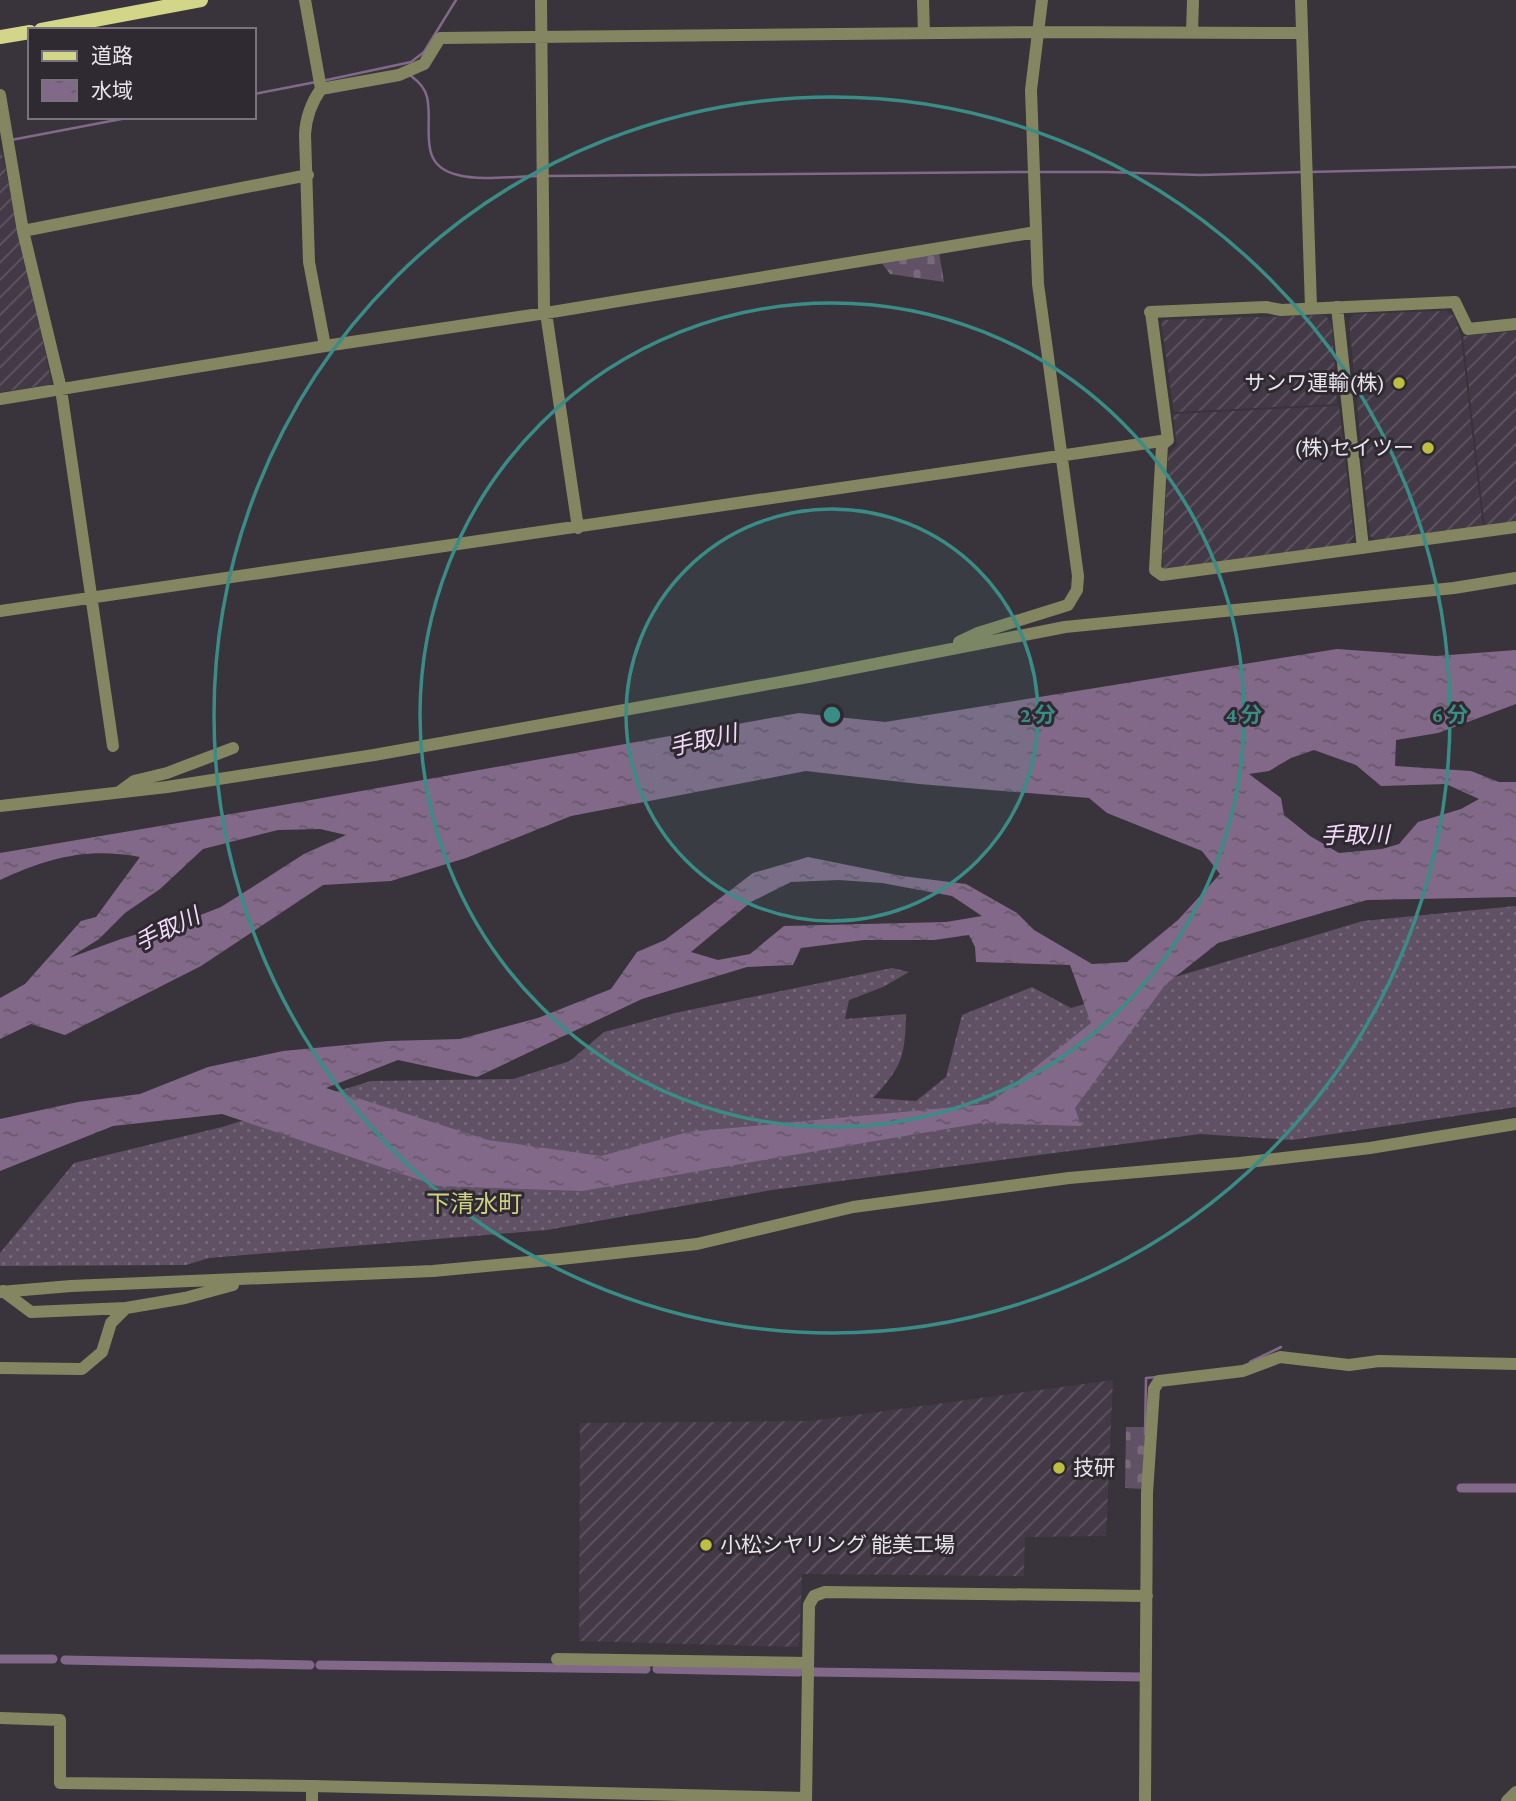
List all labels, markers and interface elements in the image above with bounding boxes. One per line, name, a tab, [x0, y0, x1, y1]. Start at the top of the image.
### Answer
legend	[28, 28, 256, 119]
text: 道路	[91, 44, 133, 68]
text: 水域	[91, 79, 133, 103]
place label: サンワ運輸(株)	[1244, 371, 1385, 395]
marker: サンワ運輸(株)	[1391, 375, 1407, 391]
place label: (株)セイツー	[1294, 436, 1414, 460]
marker: (株)セイツー	[1420, 440, 1436, 456]
centre of rings	[820, 703, 844, 727]
text: 2 分	[1020, 703, 1056, 727]
text: 4 分	[1226, 703, 1262, 727]
text: 6 分	[1432, 703, 1468, 727]
water label: 手取川	[666, 719, 742, 760]
water label: 手取川	[1320, 821, 1393, 849]
water label: 手取川	[130, 901, 206, 956]
district label: 下清水町	[426, 1190, 522, 1217]
place label: 技研	[1073, 1456, 1115, 1480]
marker: 技研	[1051, 1460, 1067, 1476]
place label: 小松シヤリング 能美工場	[720, 1533, 955, 1557]
marker: 小松シヤリング 能美工場	[698, 1537, 714, 1553]

